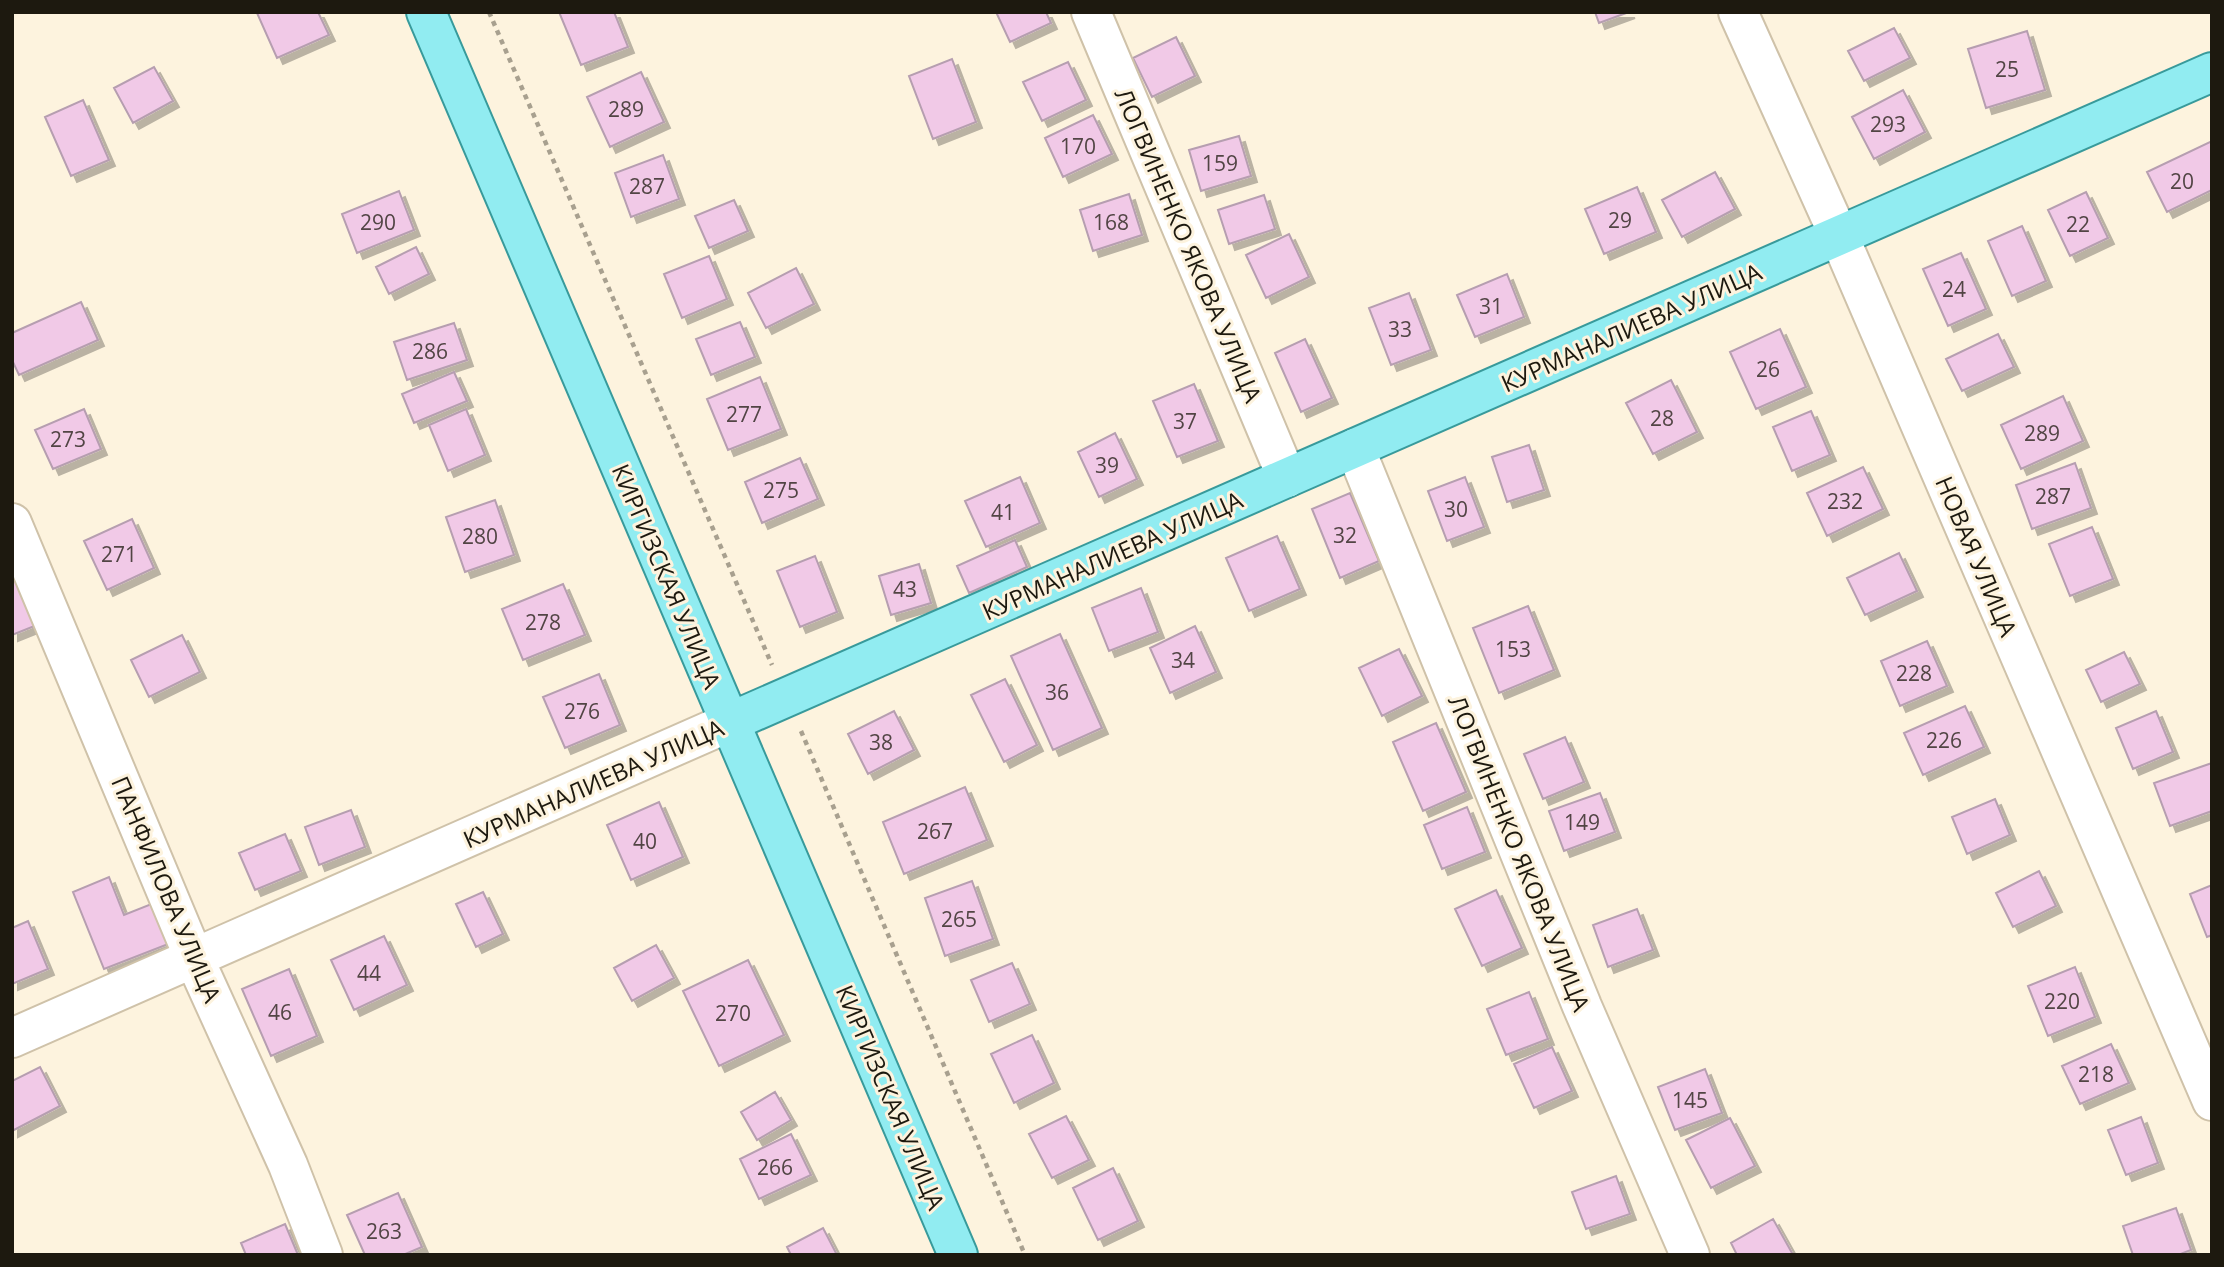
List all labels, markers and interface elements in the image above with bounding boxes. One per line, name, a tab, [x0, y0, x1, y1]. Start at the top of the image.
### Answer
house number: 25	[1995, 55, 2019, 83]
street label: ЛОГВИНЕНКО ЯКОВА УЛИЦА	[1108, 83, 1271, 408]
house number: 289	[608, 95, 644, 123]
house number: 293	[1870, 110, 1906, 138]
house number: 170	[1060, 132, 1096, 160]
house number: 159	[1202, 149, 1238, 177]
house number: 20	[2170, 167, 2194, 195]
house number: 287	[629, 172, 665, 200]
house number: 29	[1608, 206, 1632, 234]
house number: 290	[360, 208, 396, 236]
house number: 168	[1093, 208, 1129, 236]
house number: 22	[2066, 210, 2090, 238]
street label: КУРМАНАЛИЕВА УЛИЦА	[1496, 254, 1767, 399]
house number: 24	[1942, 275, 1966, 303]
house number: 31	[1479, 292, 1503, 320]
house number: 33	[1388, 315, 1412, 343]
house number: 286	[412, 337, 448, 365]
house number: 26	[1756, 355, 1780, 383]
house number: 277	[726, 400, 762, 428]
house number: 28	[1650, 404, 1674, 432]
house number: 37	[1173, 407, 1197, 435]
house number: 289	[2024, 419, 2060, 447]
house number: 273	[50, 425, 86, 453]
house number: 39	[1095, 451, 1119, 479]
street label: КИРГИЗСКАЯ УЛИЦА	[605, 459, 730, 694]
street label: НОВАЯ УЛИЦА	[1928, 471, 2026, 642]
house number: 275	[763, 476, 799, 504]
street label: КУРМАНАЛИЕВА УЛИЦА	[977, 482, 1248, 627]
house number: 287	[2035, 482, 2071, 510]
house number: 232	[1827, 487, 1863, 515]
house number: 30	[1444, 495, 1468, 523]
house number: 41	[991, 498, 1015, 526]
house number: 32	[1333, 521, 1357, 549]
house number: 280	[462, 522, 498, 550]
house number: 271	[101, 540, 137, 568]
house number: 43	[893, 575, 917, 603]
house number: 278	[525, 608, 561, 636]
house number: 153	[1495, 635, 1531, 663]
house number: 34	[1171, 646, 1195, 674]
house number: 228	[1896, 659, 1932, 687]
house number: 36	[1045, 678, 1069, 706]
street label: ЛОГВИНЕНКО ЯКОВА УЛИЦА	[1441, 690, 1599, 1017]
house number: 276	[564, 697, 600, 725]
street label: КУРМАНАЛИЕВА УЛИЦА	[458, 710, 729, 855]
house number: 226	[1926, 726, 1962, 754]
house number: 38	[869, 728, 893, 756]
street label: ПАНФИЛОВА УЛИЦА	[104, 771, 230, 1008]
house number: 149	[1564, 808, 1600, 836]
house number: 267	[917, 817, 953, 845]
house number: 40	[633, 827, 657, 855]
house number: 265	[941, 905, 977, 933]
house number: 44	[357, 959, 381, 987]
street label: КИРГИЗСКАЯ УЛИЦА	[829, 980, 954, 1215]
house number: 220	[2044, 987, 2080, 1015]
house number: 46	[268, 998, 292, 1026]
house number: 270	[715, 999, 751, 1027]
house number: 218	[2078, 1060, 2114, 1088]
house number: 145	[1672, 1086, 1708, 1114]
house number: 266	[757, 1153, 793, 1181]
house number: 263	[366, 1217, 402, 1245]

